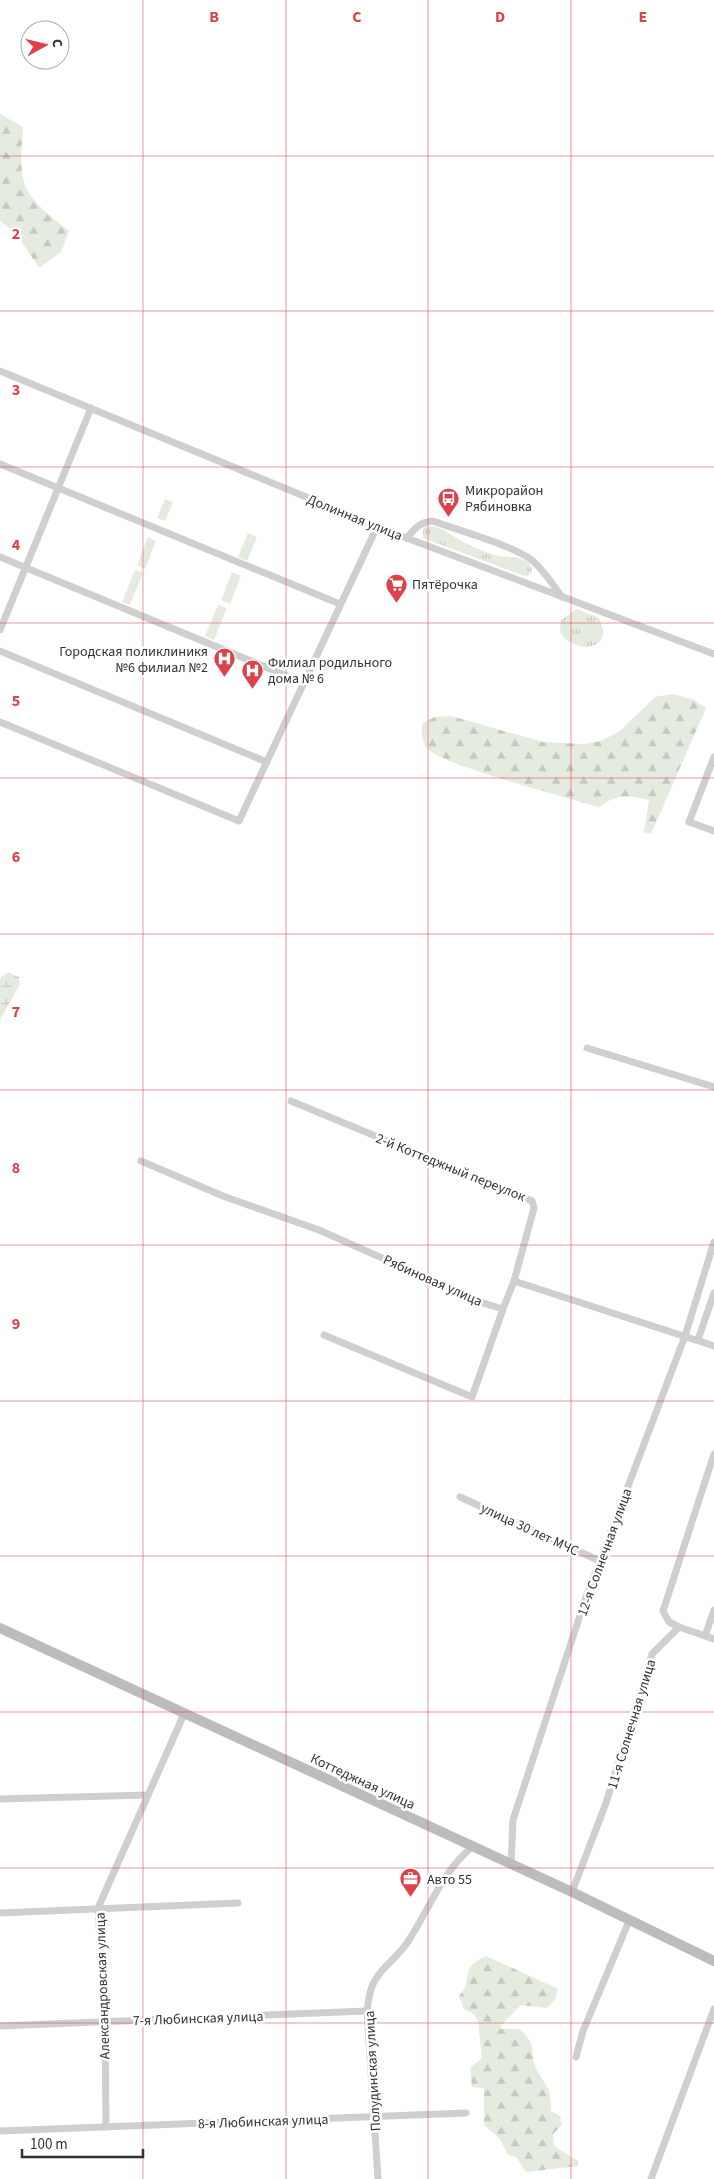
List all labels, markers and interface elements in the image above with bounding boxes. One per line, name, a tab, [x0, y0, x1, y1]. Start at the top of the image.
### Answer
text: B	[209, 6, 219, 28]
text: C	[352, 6, 362, 28]
text: D	[495, 6, 505, 28]
text: E	[639, 6, 647, 28]
north arrow	[20, 20, 70, 70]
text: С	[46, 38, 67, 49]
text: 2	[12, 223, 20, 245]
text: 3	[12, 379, 20, 401]
place label: Микрорайон Рябиновка	[465, 481, 543, 517]
bus stop icon: Микрорайон Рябиновка	[437, 486, 461, 517]
street label: Долинная улица	[304, 490, 405, 546]
text: 4	[12, 534, 21, 556]
supermarket icon: Пятёрочка	[384, 572, 408, 603]
place label: Пятёрочка	[412, 575, 478, 595]
place label: Городская поликлиникя №6 филиал №2	[59, 642, 208, 678]
hospital icon: Городская поликлиникя №6 филиал №2	[212, 647, 236, 678]
place label: Филиал родильного дома № 6	[268, 653, 392, 689]
hospital icon: Филиал родильного дома № 6	[240, 658, 264, 689]
text: 5	[12, 690, 20, 712]
text: 6	[12, 846, 20, 868]
text: 7	[12, 1001, 20, 1023]
street label: 2-й Коттеджный переулок	[373, 1129, 529, 1207]
text: 8	[12, 1157, 20, 1179]
street label: Рябиновая улица	[380, 1250, 485, 1312]
text: 9	[12, 1313, 20, 1335]
street label: 12-я Солнечная улица	[572, 1486, 637, 1619]
street label: улица 30 лет МЧС	[477, 1498, 582, 1561]
street label: 11-я Солнечная улица	[603, 1657, 661, 1792]
street label: Коттеджная улица	[307, 1749, 418, 1815]
office icon: Авто 55	[399, 1867, 423, 1898]
place label: Авто 55	[427, 1870, 472, 1890]
street label: Александровская улица	[90, 1912, 116, 2060]
street label: 7-я Любинская улица	[132, 2007, 264, 2031]
street label: Полудинская улица	[360, 2010, 386, 2132]
street label: 8-я Любинская улица	[197, 2110, 329, 2134]
scale bar	[22, 2126, 144, 2158]
text: 100 m	[30, 2134, 68, 2155]

